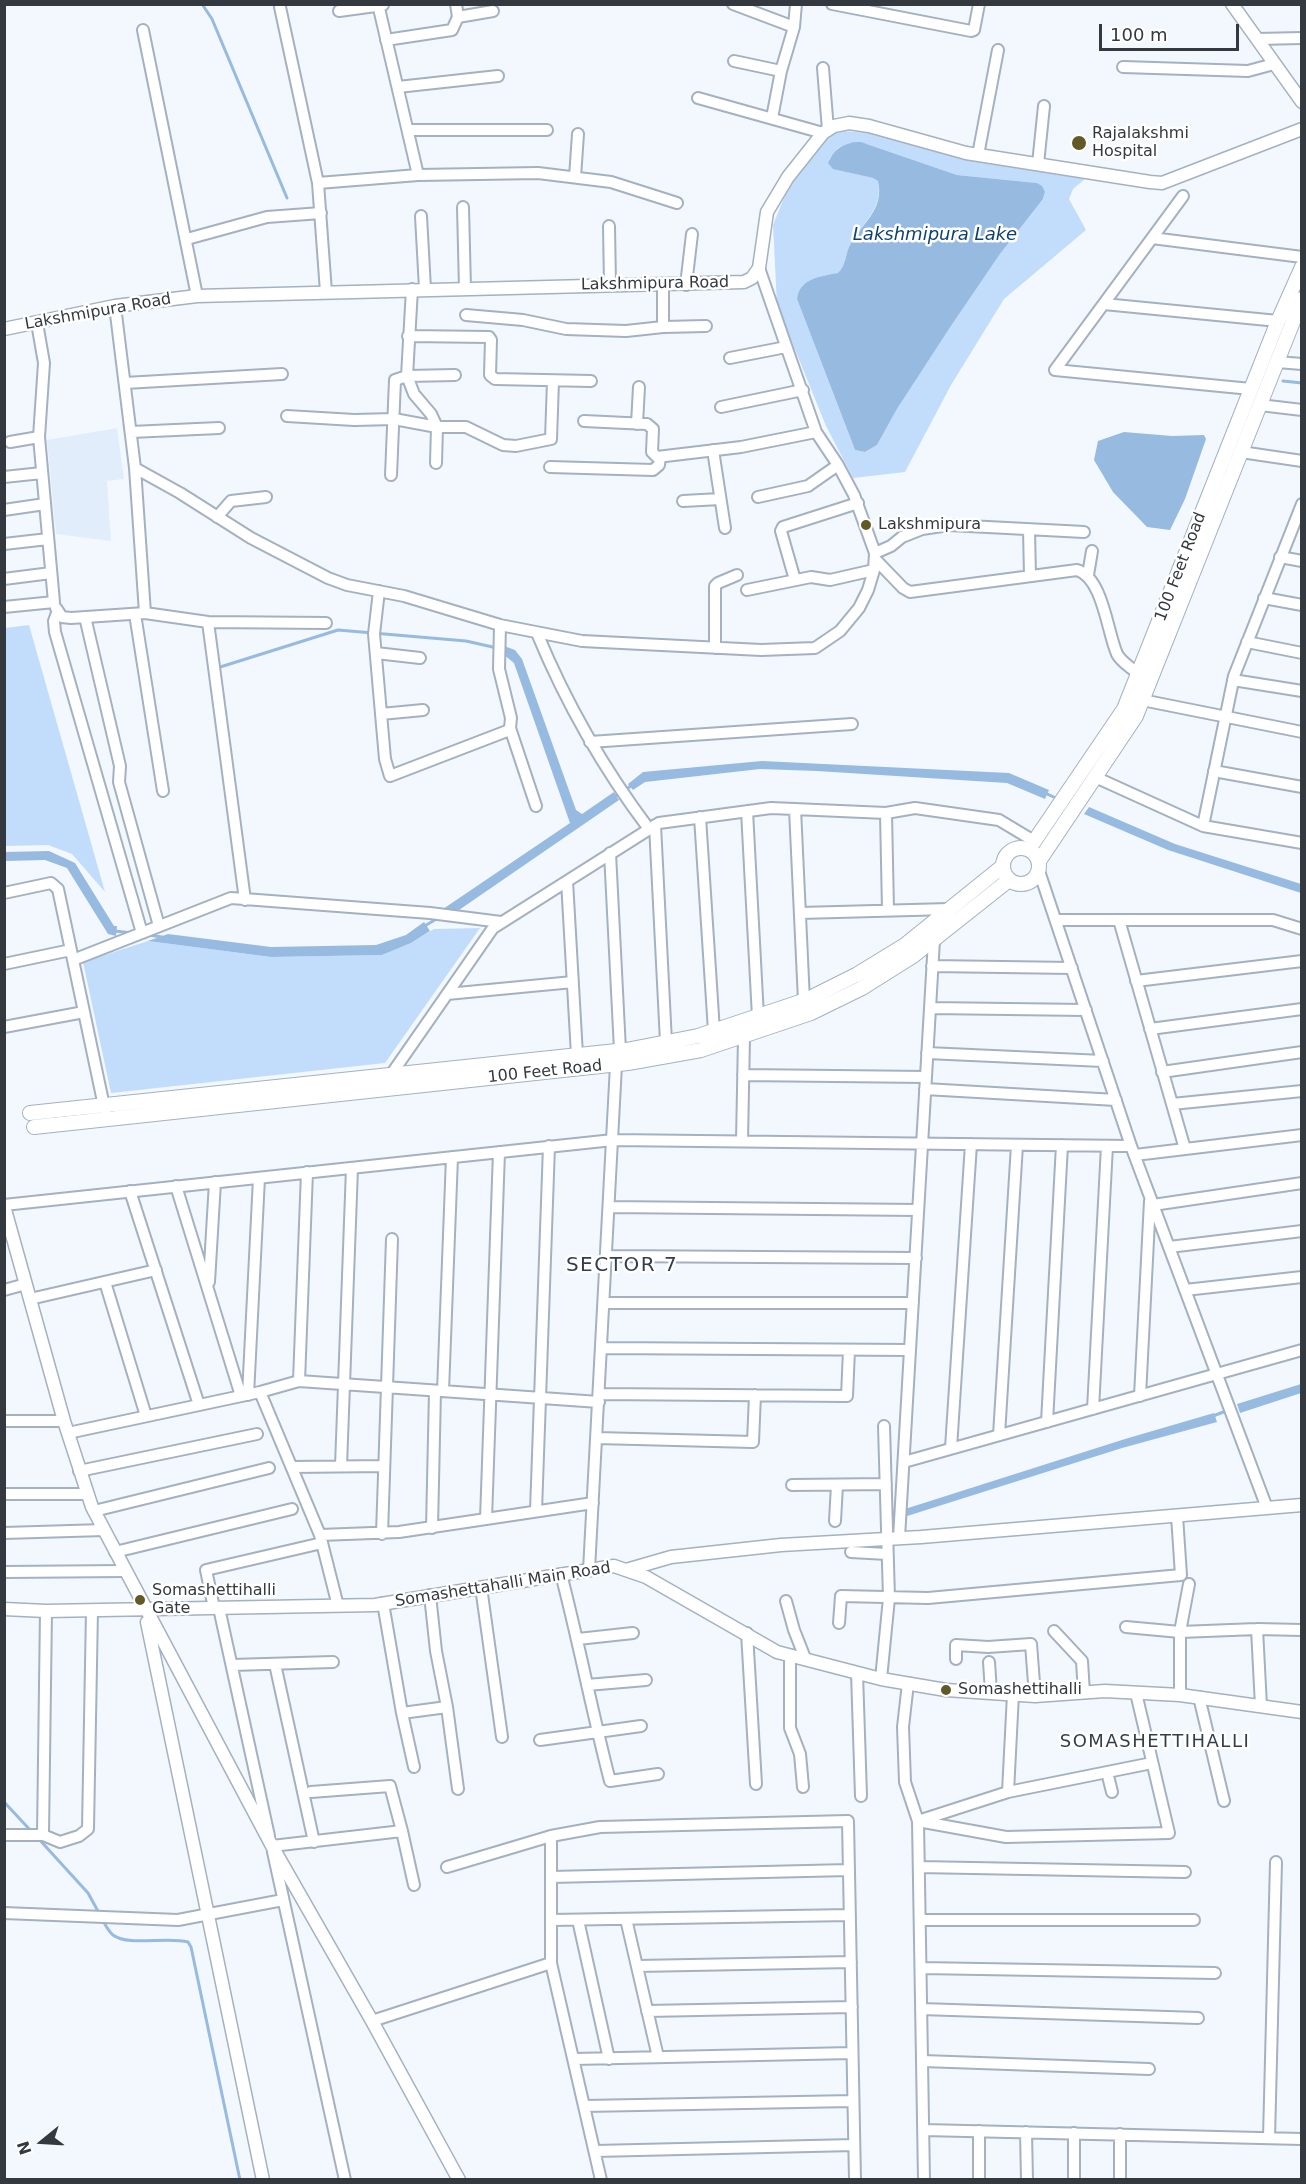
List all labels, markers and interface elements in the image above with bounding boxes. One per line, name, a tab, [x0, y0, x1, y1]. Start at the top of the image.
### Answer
scale bar	[1102, 12, 1242, 50]
text: 100 m	[1110, 24, 1168, 45]
place label: Rajalakshmi Hospital	[1092, 124, 1189, 162]
marker: Rajalakshmi Hospital	[1070, 134, 1088, 152]
water label: Lakshmipura Lake	[853, 224, 1017, 246]
street label: Lakshmipura Road	[581, 273, 729, 295]
street label: Lakshmipura Road	[23, 290, 173, 334]
street label: 100 Feet Road	[1151, 510, 1211, 624]
place label: Lakshmipura	[878, 515, 981, 535]
marker: Lakshmipura	[859, 518, 873, 532]
street label: 100 Feet Road	[487, 1056, 603, 1088]
district label: SECTOR 7	[566, 1254, 678, 1278]
street label: Somashettahalli Main Road	[394, 1558, 612, 1612]
place label: Somashettihalli Gate	[152, 1581, 276, 1619]
marker: Somashettihalli Gate	[133, 1593, 147, 1607]
place label: Somashettihalli	[958, 1680, 1082, 1700]
marker: Somashettihalli	[939, 1683, 953, 1697]
district label: SOMASHETTIHALLI	[1060, 1731, 1250, 1753]
north arrow	[12, 2112, 72, 2172]
text: N	[13, 2138, 36, 2157]

